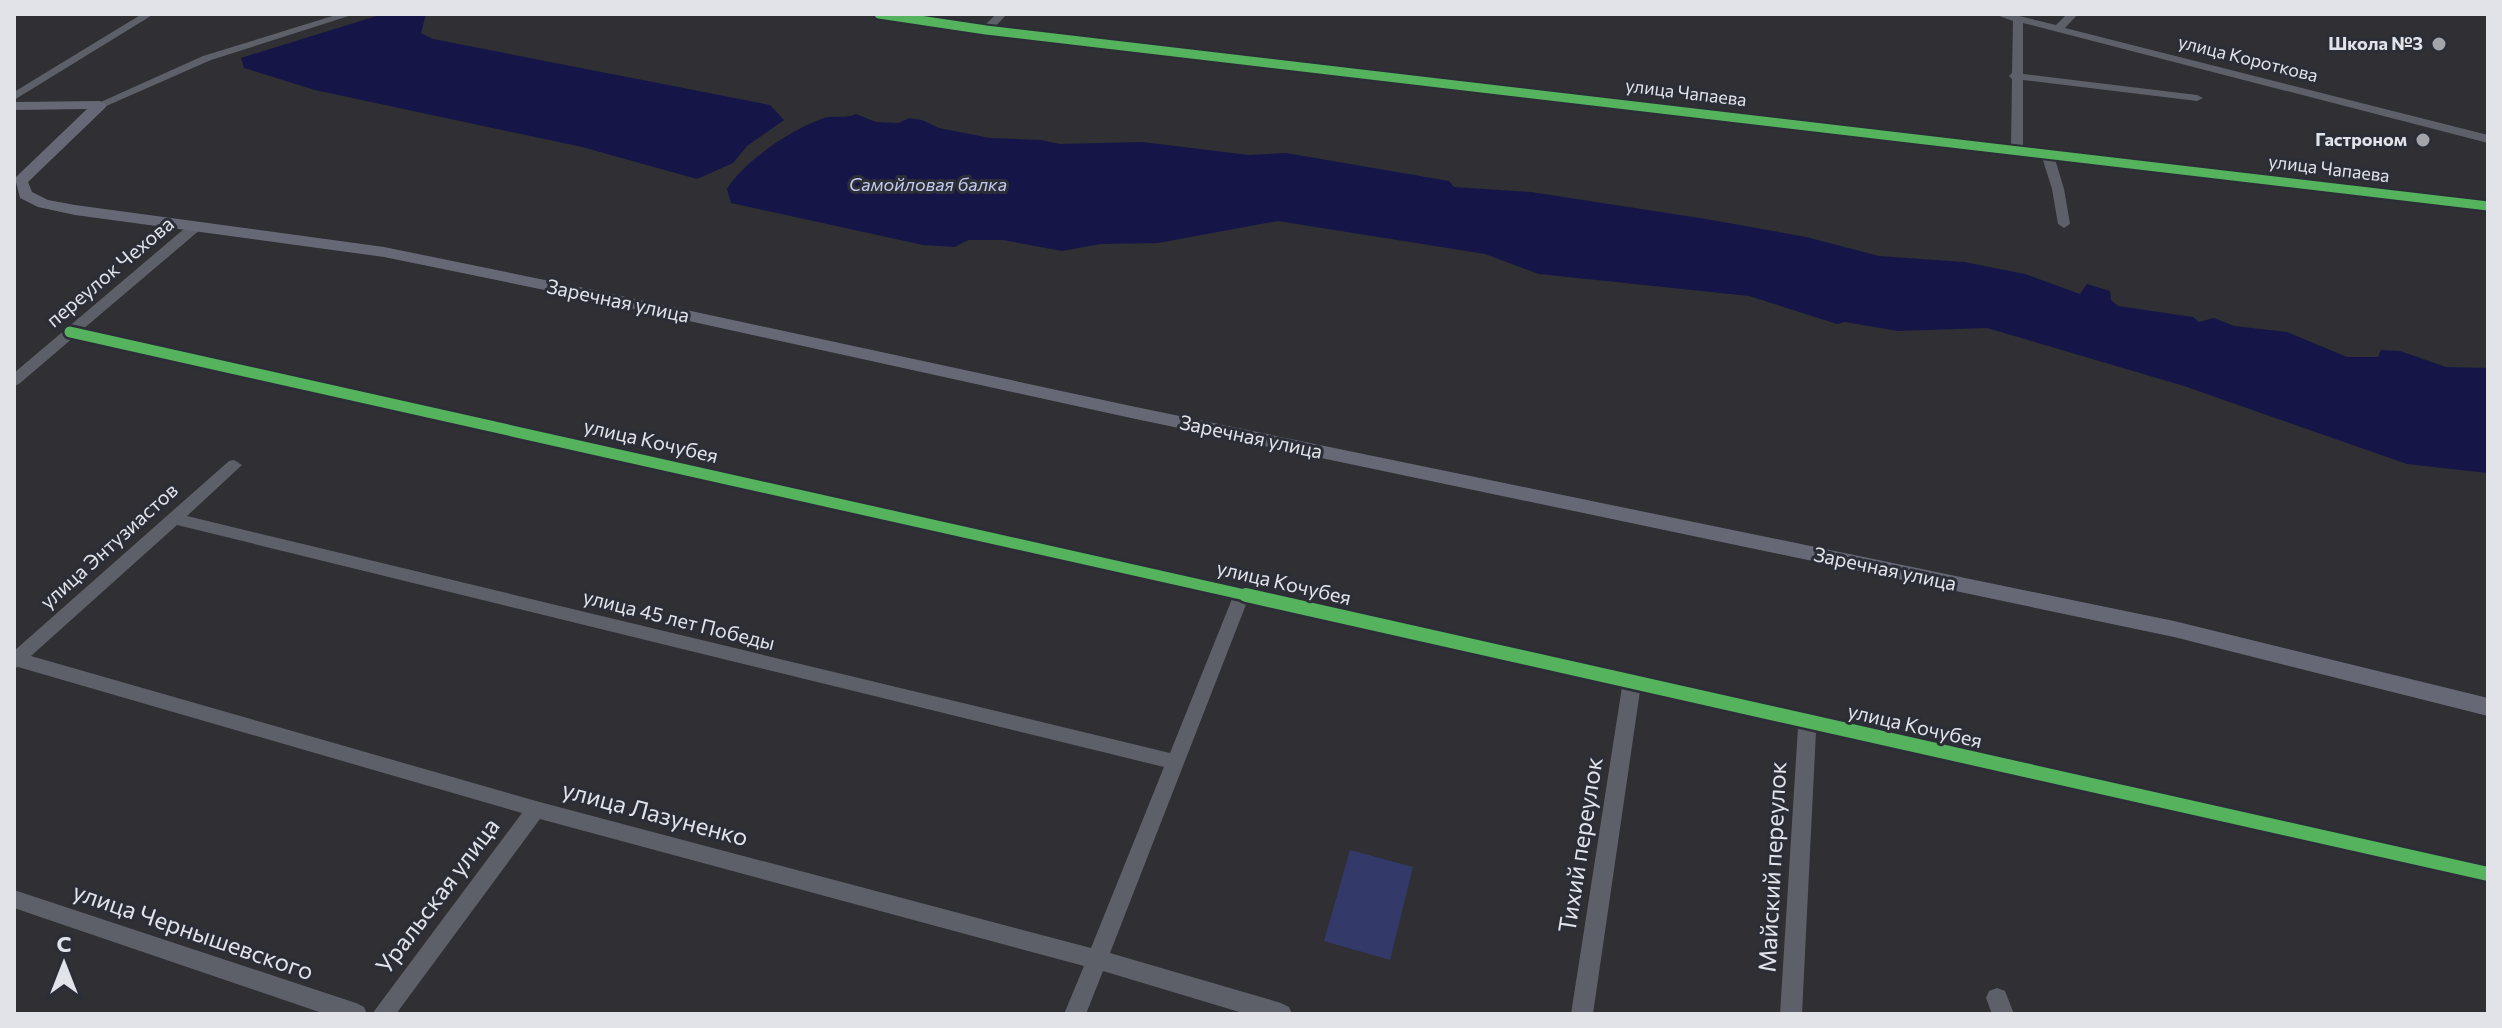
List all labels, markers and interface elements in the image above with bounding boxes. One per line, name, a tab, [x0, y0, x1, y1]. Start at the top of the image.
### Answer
street label: улица Короткова	[2176, 30, 2320, 86]
place label: Школа №3	[2328, 32, 2423, 54]
marker: Школа №3	[2430, 35, 2448, 53]
street label: улица Чапаева	[1624, 74, 1748, 110]
place label: Гастроном	[2315, 128, 2407, 150]
marker: Гастроном	[2414, 131, 2432, 149]
street label: улица Чапаева	[2267, 150, 2391, 186]
water label: Самойловая балка	[849, 173, 1007, 195]
street label: переулок Чехова	[41, 211, 178, 331]
street label: Заречная улица	[545, 273, 692, 327]
street label: Заречная улица	[1178, 409, 1325, 463]
street label: улица Кочубея	[582, 413, 721, 467]
street label: улица Энтузиастов	[35, 477, 182, 613]
street label: Заречная улица	[1812, 541, 1959, 595]
street label: улица Кочубея	[1215, 555, 1354, 609]
street label: улица 45 лет Победы	[581, 584, 778, 654]
street label: улица Кочубея	[1846, 698, 1985, 752]
street label: Тихий переулок	[1551, 755, 1608, 935]
street label: Майский переулок	[1751, 761, 1792, 973]
street label: улица Лазуненко	[559, 774, 752, 851]
street label: Уральская улица	[369, 812, 505, 979]
street label: улица Чернышевского	[69, 876, 318, 985]
north arrow	[24, 924, 104, 1004]
text: С	[56, 930, 72, 957]

